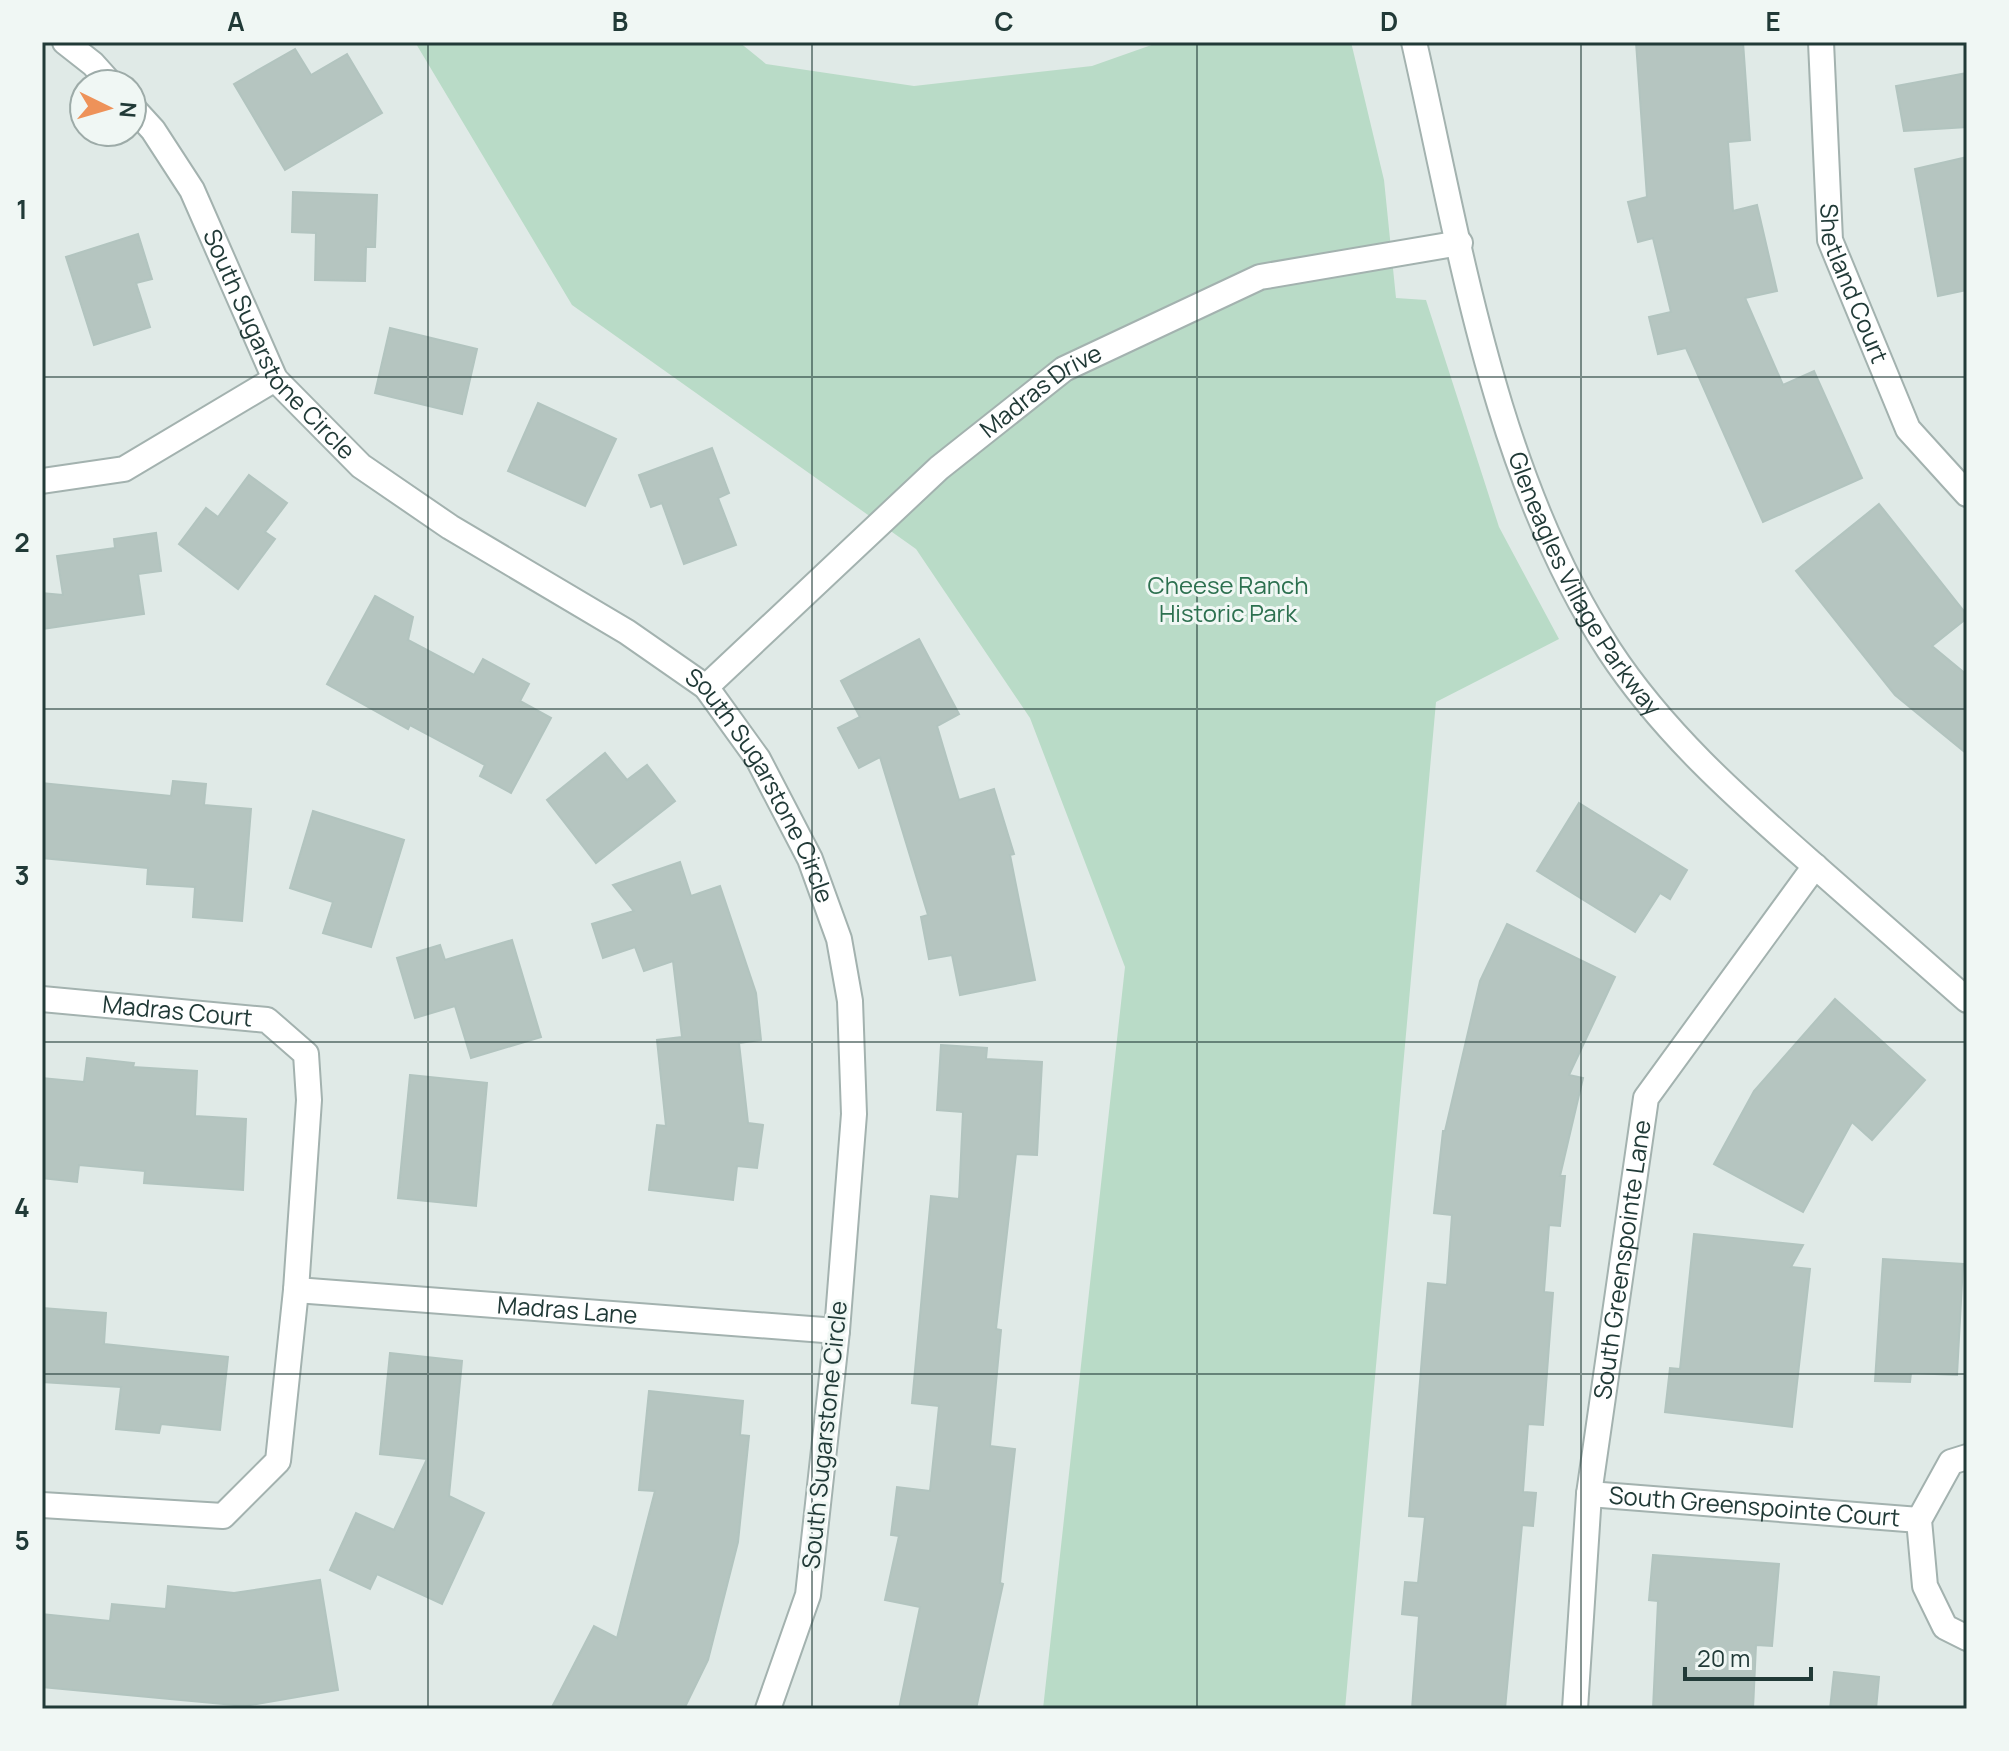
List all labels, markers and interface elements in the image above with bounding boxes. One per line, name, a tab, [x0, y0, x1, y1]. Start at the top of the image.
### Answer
text: A	[227, 3, 245, 39]
text: B	[612, 3, 628, 39]
text: C	[994, 3, 1014, 39]
text: D	[1380, 3, 1398, 39]
text: E	[1765, 3, 1781, 39]
north arrow	[68, 68, 148, 148]
text: N	[112, 101, 144, 119]
text: 1	[16, 191, 28, 227]
street label: Shetland Court	[1813, 203, 1897, 368]
street label: South Sugarstone Circle	[196, 224, 363, 466]
street label: Madras Drive	[972, 336, 1107, 444]
street label: Gleneagles Village Parkway	[1501, 447, 1670, 722]
text: 2	[14, 524, 30, 560]
park label: Cheese Ranch Historic Park	[1147, 568, 1309, 629]
street label: South Sugarstone Circle	[679, 660, 843, 907]
text: 3	[14, 857, 30, 893]
street label: Madras Court	[101, 987, 254, 1034]
street label: South Greenspointe Lane	[1585, 1118, 1658, 1402]
text: 4	[14, 1189, 30, 1225]
street label: Madras Lane	[496, 1287, 639, 1331]
street label: South Sugarstone Circle	[793, 1299, 854, 1571]
street label: South Greenspointe Court	[1608, 1478, 1902, 1533]
text: 5	[14, 1522, 30, 1558]
scale bar	[1685, 1631, 1811, 1681]
text: 20 m	[1697, 1641, 1750, 1674]

